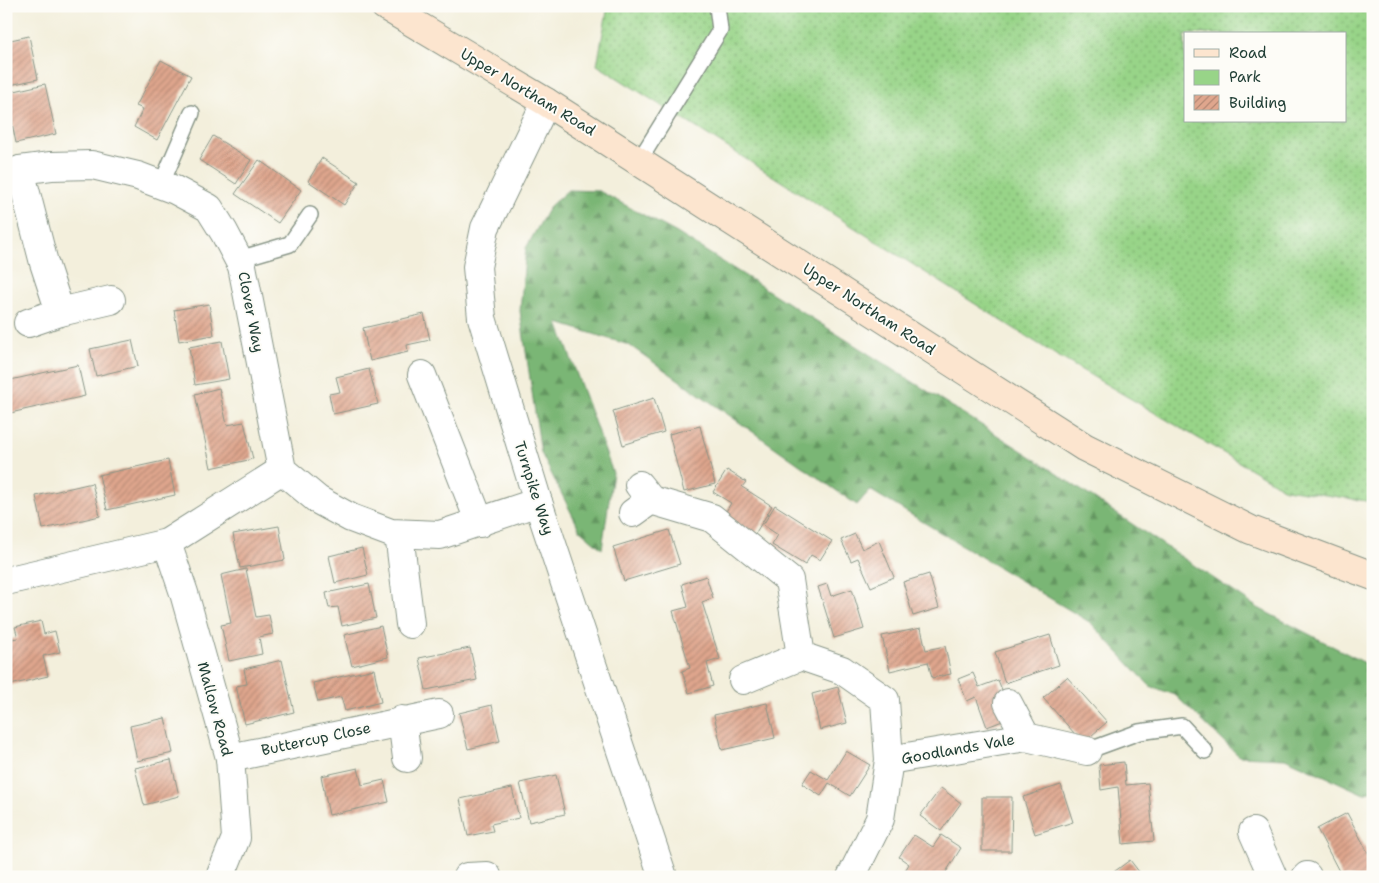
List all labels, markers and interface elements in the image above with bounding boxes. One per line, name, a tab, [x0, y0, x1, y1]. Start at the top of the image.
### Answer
legend	[1184, 32, 1346, 122]
text: Road	[1229, 43, 1267, 63]
street label: Upper Northam Road	[457, 44, 600, 141]
text: Park	[1229, 67, 1261, 87]
text: Building	[1229, 93, 1286, 113]
street label: Upper Northam Road	[799, 258, 940, 360]
street label: Clover Way	[233, 270, 269, 354]
street label: Turnpike Way	[509, 439, 559, 537]
street label: Mallow Road	[193, 659, 237, 759]
street label: Buttercup Close	[259, 718, 373, 760]
street label: Goodlands Vale	[900, 729, 1016, 769]

